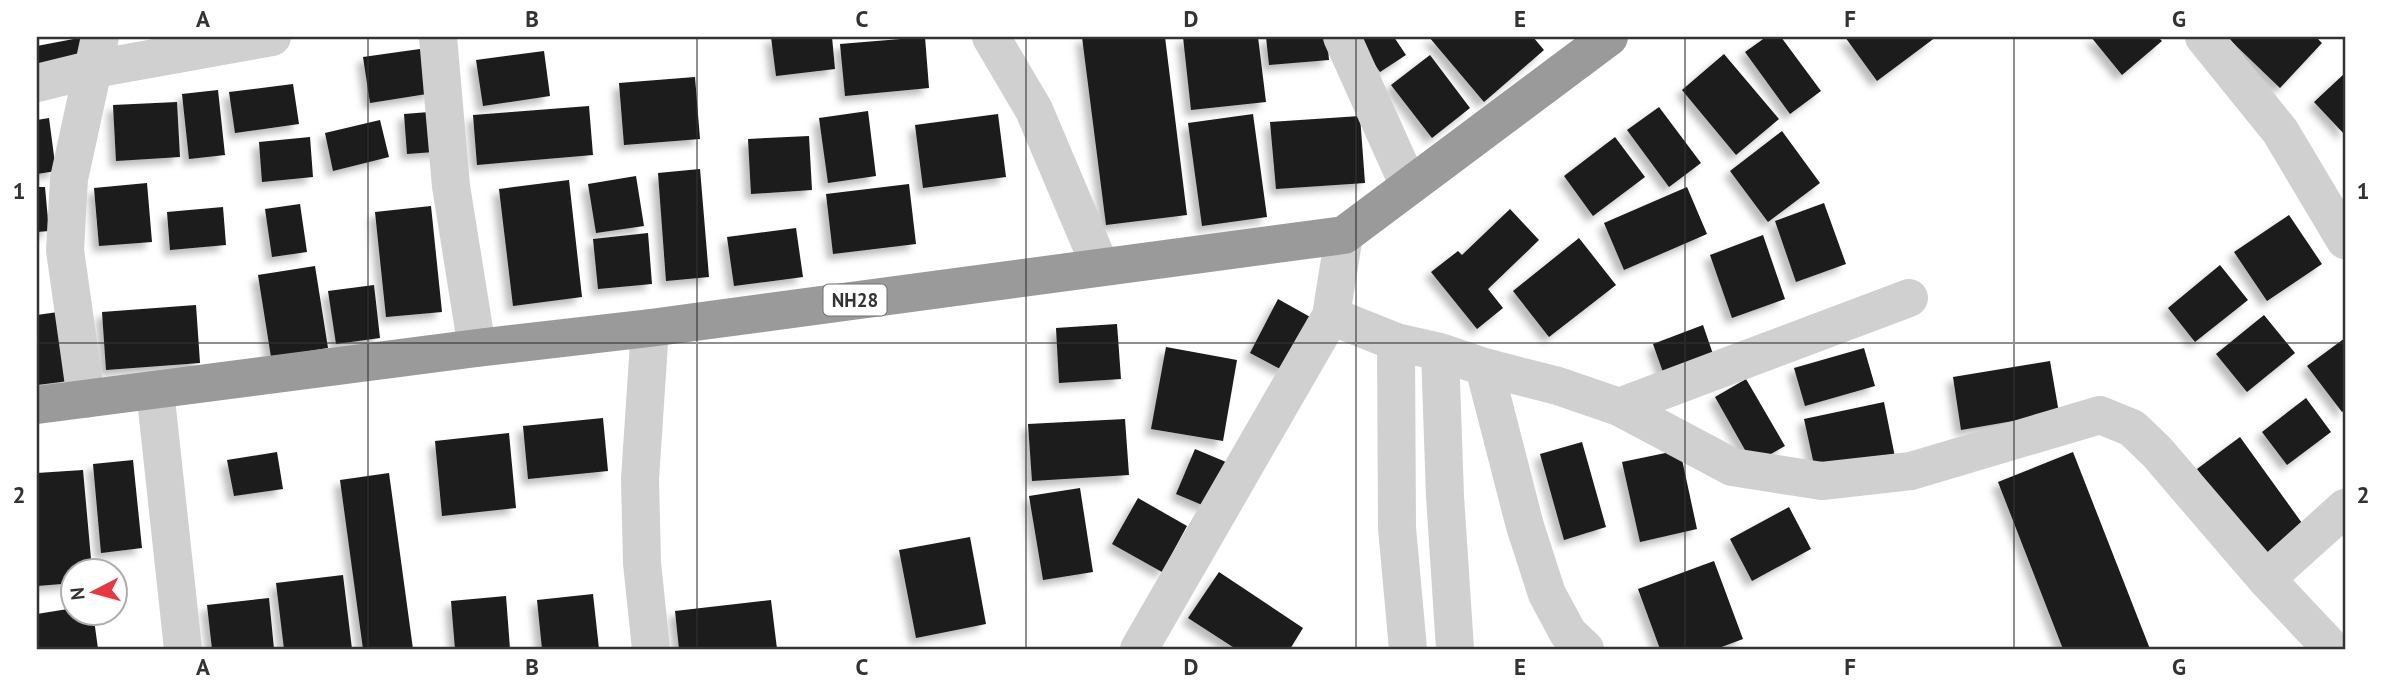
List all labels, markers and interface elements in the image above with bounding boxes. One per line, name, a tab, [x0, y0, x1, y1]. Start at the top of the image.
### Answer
text: A	[196, 4, 210, 33]
text: B	[525, 4, 539, 33]
text: C	[856, 4, 869, 33]
text: D	[1184, 4, 1198, 33]
text: E	[1514, 4, 1526, 33]
text: F	[1844, 4, 1856, 33]
text: G	[2172, 4, 2186, 33]
text: 1	[12, 176, 26, 205]
text: 1	[2356, 176, 2370, 205]
road number: NH28	[824, 284, 886, 316]
text: 2	[12, 480, 26, 509]
text: 2	[2356, 480, 2370, 509]
north arrow	[60, 556, 130, 626]
text: N	[65, 586, 90, 601]
text: A	[196, 652, 210, 681]
text: B	[525, 652, 539, 681]
text: C	[856, 652, 869, 681]
text: D	[1184, 652, 1198, 681]
text: E	[1514, 652, 1526, 681]
text: F	[1844, 652, 1856, 681]
text: G	[2172, 652, 2186, 681]

